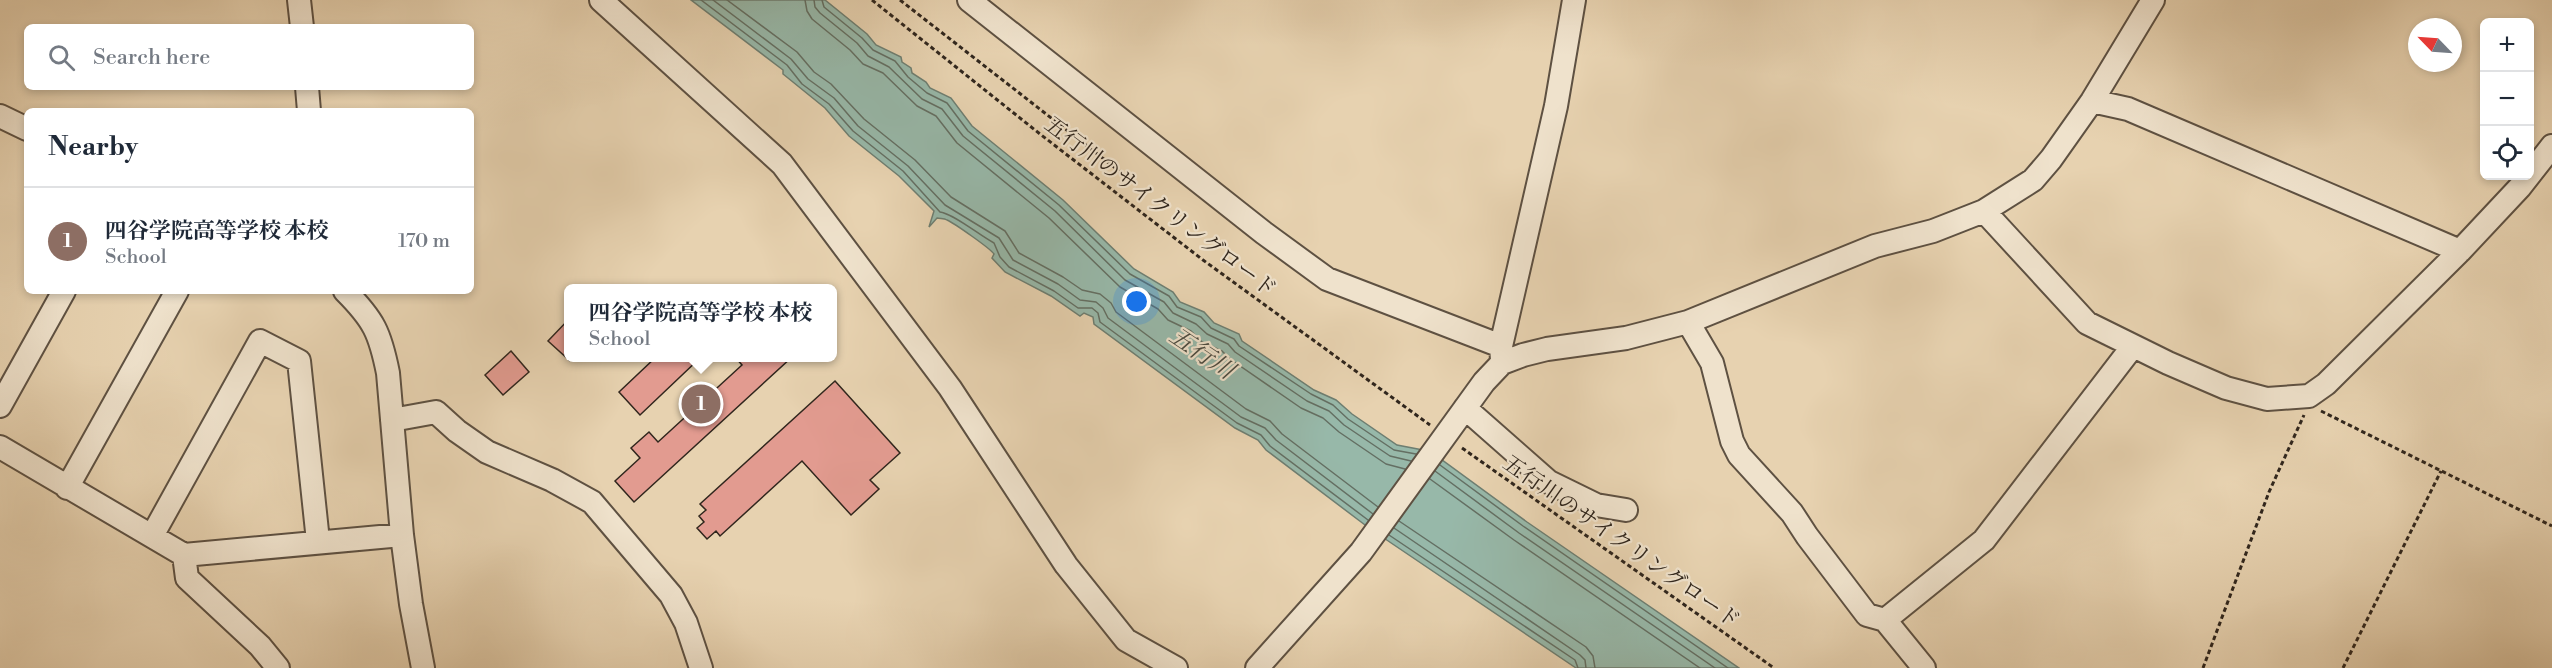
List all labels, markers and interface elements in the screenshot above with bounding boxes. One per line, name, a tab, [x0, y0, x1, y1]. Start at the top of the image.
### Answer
north arrow	[2408, 18, 2462, 72]
map controls	[2480, 18, 2534, 180]
button: +	[2480, 18, 2534, 72]
search box	[24, 24, 474, 90]
icon: search	[45, 41, 78, 74]
text: Search here	[93, 44, 210, 71]
button: −	[2480, 72, 2534, 126]
street label: 五行川のサイクリングロード	[1039, 111, 1281, 303]
button: locate	[2480, 126, 2534, 180]
text: Nearby	[48, 131, 138, 163]
text: 四谷学院高等学校 本校	[105, 218, 329, 245]
text: 1	[63, 229, 72, 254]
text: 170 m	[398, 229, 450, 254]
text: School	[105, 245, 167, 270]
popup	[564, 284, 837, 362]
your location	[1122, 287, 1151, 316]
text: 四谷学院高等学校 本校	[589, 300, 812, 327]
water label: 五行川	[1163, 321, 1242, 388]
text: School	[589, 327, 650, 352]
pin: 1	[682, 382, 720, 426]
street label: 五行川のサイクリングロード	[1497, 450, 1745, 635]

